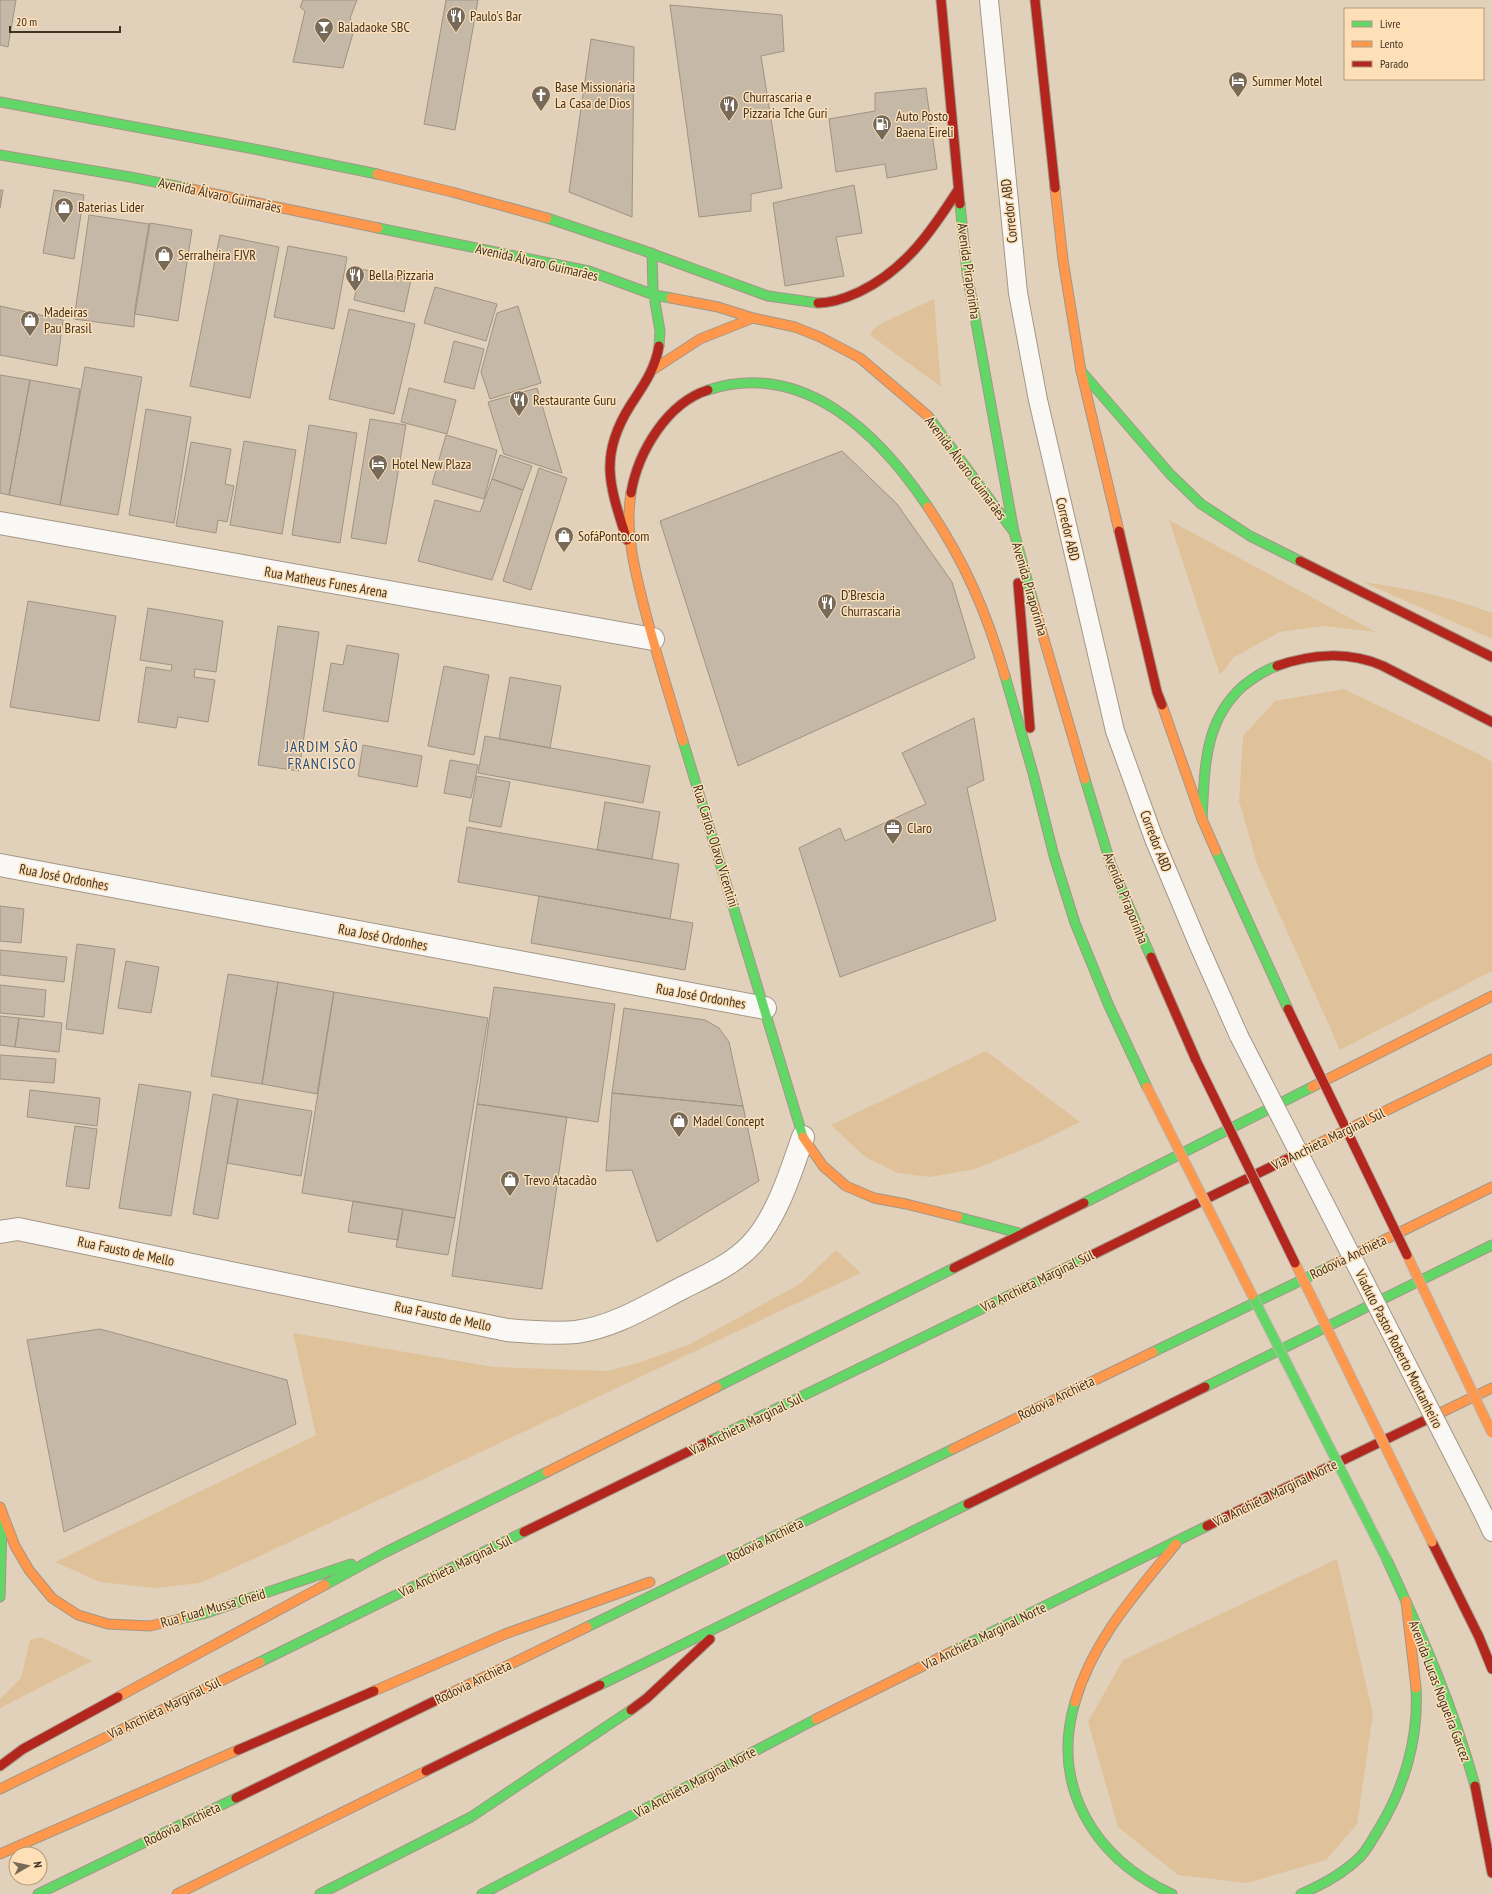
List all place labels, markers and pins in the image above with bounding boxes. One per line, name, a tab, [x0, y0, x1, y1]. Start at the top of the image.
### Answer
restaurant icon: Paulo's Bar	[445, 5, 467, 33]
place label: Paulo's Bar	[470, 7, 522, 25]
bar icon: Baladaoke SBC	[313, 16, 335, 44]
place label: Baladaoke SBC	[338, 18, 410, 36]
hotel icon: Summer Motel	[1227, 70, 1249, 98]
place label: Summer Motel	[1252, 72, 1323, 90]
place label: Base Missionária La Casa de Dios	[555, 78, 635, 112]
church icon: Base Missionária La Casa de Dios	[530, 84, 552, 112]
place label: Churrascaria e Pizzaria Tche Guri	[743, 88, 828, 122]
restaurant icon: Churrascaria e Pizzaria Tche Guri	[718, 94, 740, 122]
place label: Auto Posto Baena Eireli	[896, 107, 954, 141]
fuel station icon: Auto Posto Baena Eireli	[871, 113, 893, 141]
shop icon: Baterias Lider	[53, 196, 75, 224]
place label: Baterias Lider	[78, 198, 145, 216]
shop icon: Serralheira FJVR	[153, 244, 175, 272]
place label: Serralheira FJVR	[178, 246, 256, 264]
restaurant icon: Bella Pizzaria	[344, 264, 366, 292]
place label: Bella Pizzaria	[369, 266, 434, 284]
place label: Madeiras Pau Brasil	[44, 303, 92, 337]
shop icon: Madeiras Pau Brasil	[19, 309, 41, 337]
restaurant icon: Restaurante Guru	[508, 389, 530, 417]
place label: Restaurante Guru	[533, 391, 616, 409]
hotel icon: Hotel New Plaza	[367, 453, 389, 481]
place label: Hotel New Plaza	[392, 455, 471, 473]
shop icon: SofáPonto.com	[553, 525, 575, 553]
place label: SofáPonto.com	[578, 527, 649, 545]
place label: D’Brescia Churrascaria	[841, 586, 901, 620]
restaurant icon: D’Brescia Churrascaria	[816, 592, 838, 620]
office icon: Claro	[882, 817, 904, 845]
place label: Claro	[907, 819, 932, 837]
shop icon: Madel Concept	[668, 1110, 690, 1138]
place label: Madel Concept	[693, 1112, 764, 1130]
shop icon: Trevo Atacadão	[499, 1169, 521, 1197]
place label: Trevo Atacadão	[524, 1171, 597, 1189]

